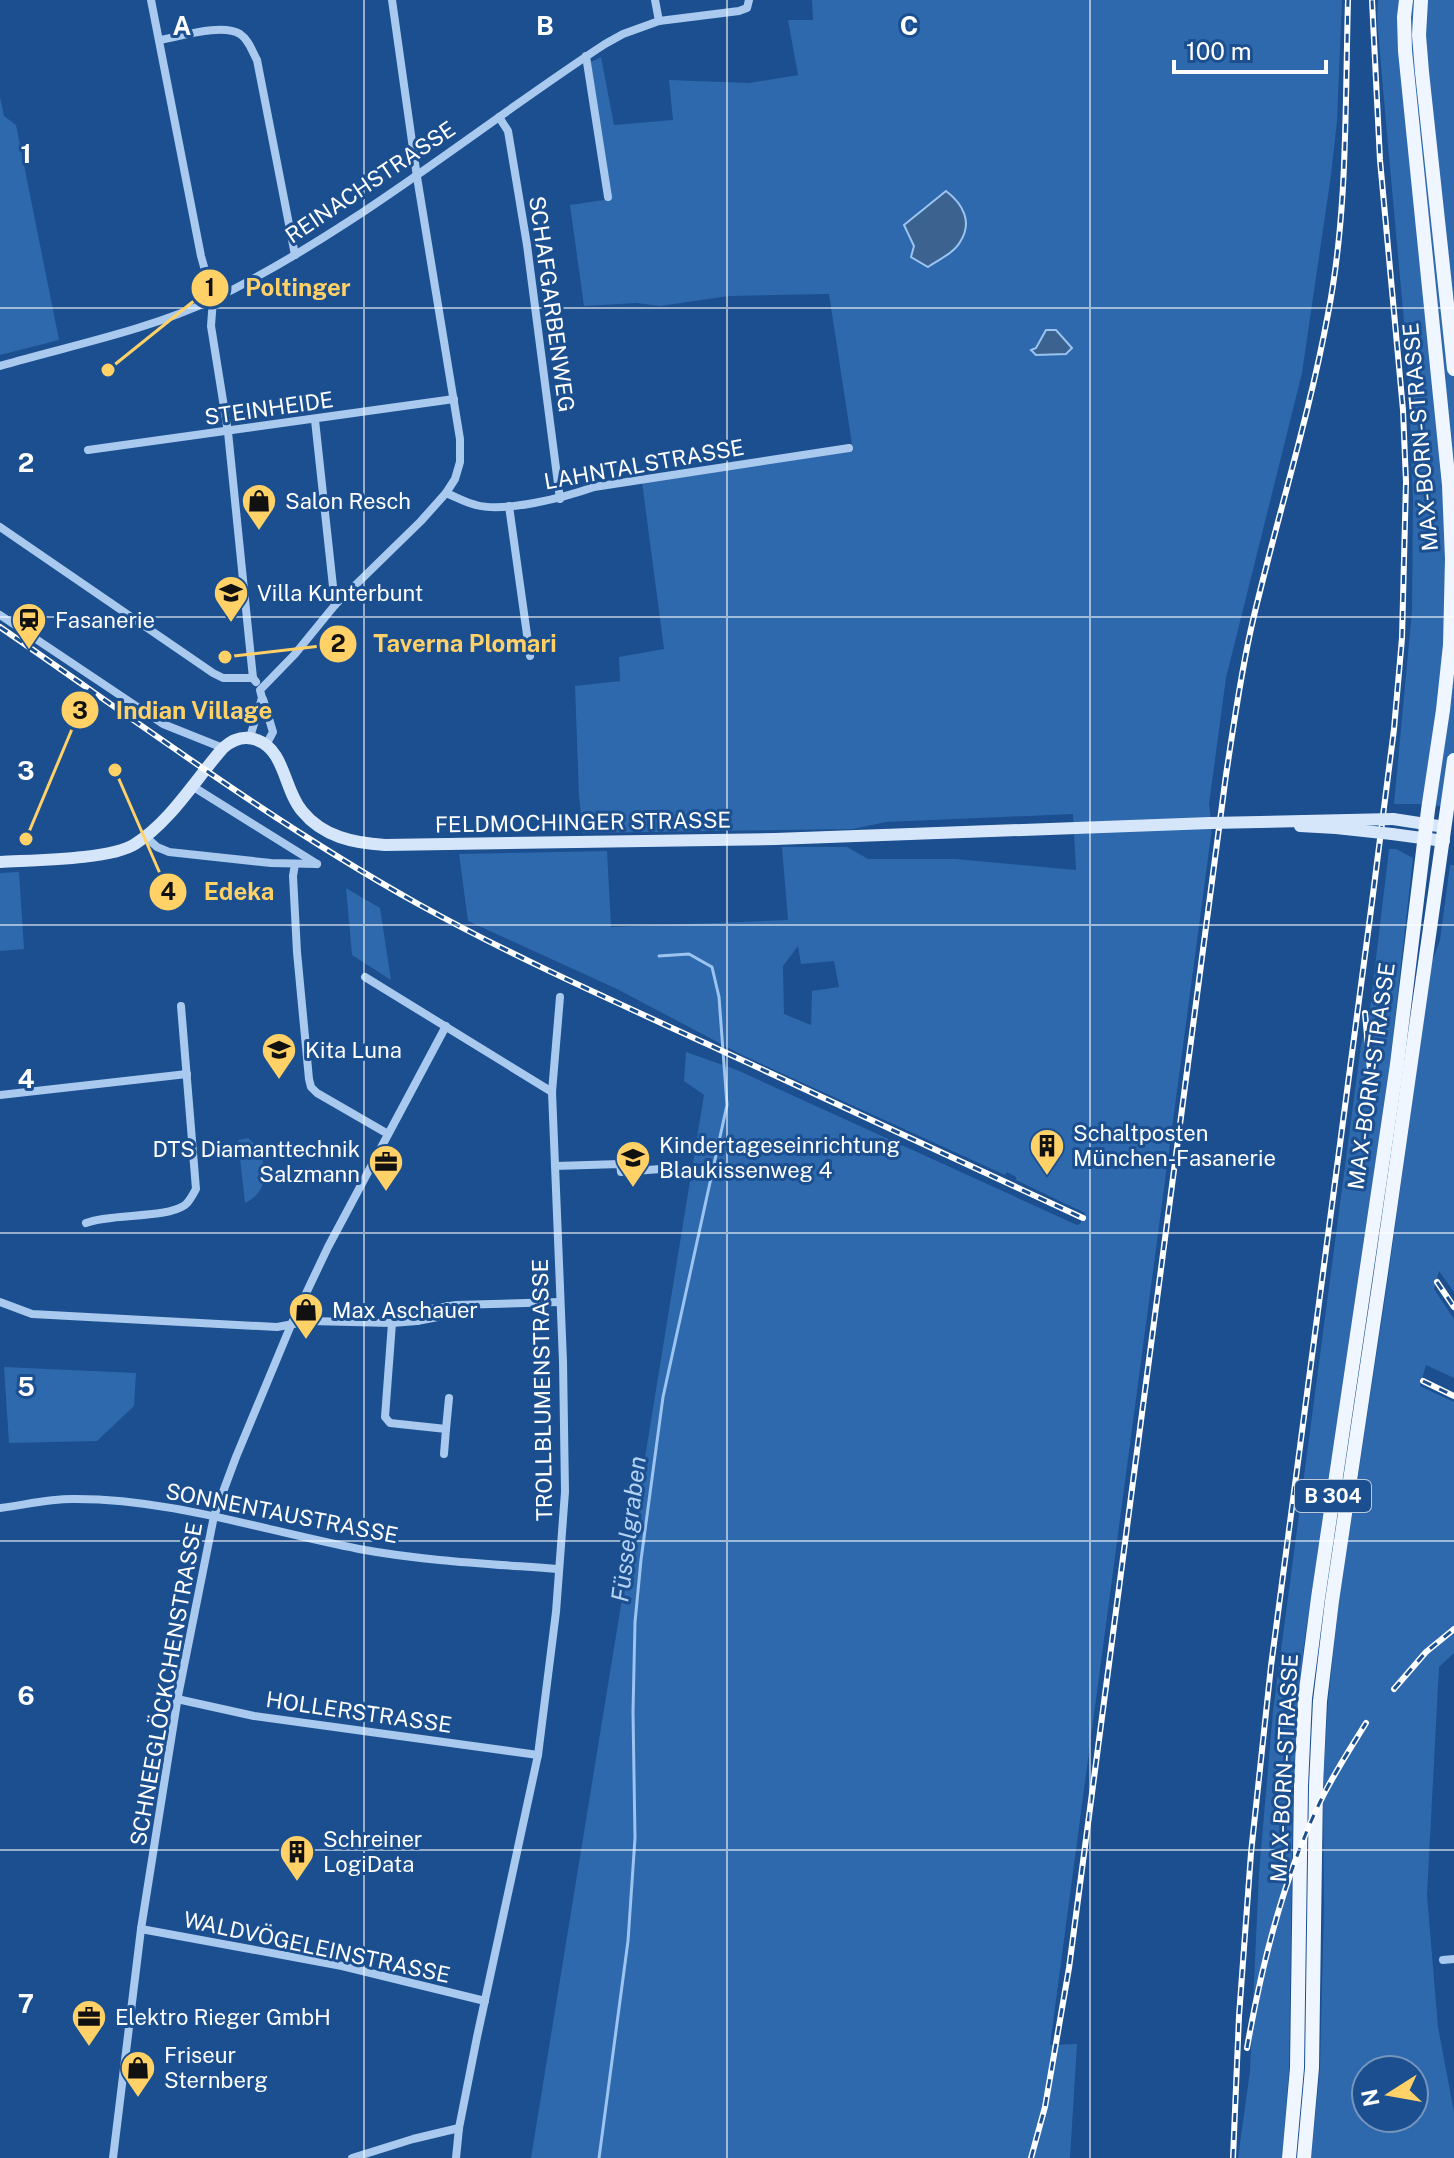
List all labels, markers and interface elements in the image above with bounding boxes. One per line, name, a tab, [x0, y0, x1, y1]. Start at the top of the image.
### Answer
text: A	[173, 10, 192, 41]
text: B	[536, 10, 554, 41]
text: C	[900, 10, 918, 41]
scale bar	[1174, 24, 1326, 74]
text: 100 m	[1186, 37, 1252, 65]
street label: REINACHSTRASSE	[280, 116, 460, 248]
text: 1	[20, 138, 32, 169]
street label: SCHAFGARBENWEG	[524, 194, 580, 414]
callout: Poltinger	[190, 264, 367, 312]
text: 1	[205, 273, 215, 301]
text: Poltinger	[245, 273, 351, 301]
street label: MAX-BORN-STRASSE	[1397, 322, 1443, 552]
street label: STEINHEIDE	[203, 386, 335, 430]
street label: LAHNTALSTRASSE	[542, 434, 746, 494]
text: 2	[18, 447, 34, 478]
shop icon: Salon Resch	[240, 482, 278, 532]
place label: Salon Resch	[285, 488, 411, 514]
school or university icon: Villa Kunterbunt	[212, 574, 250, 624]
place label: Villa Kunterbunt	[257, 580, 423, 606]
station icon: Fasanerie	[10, 601, 48, 651]
place label: Fasanerie	[55, 607, 155, 633]
callout: Taverna Plomari	[318, 620, 573, 668]
text: 2	[330, 629, 346, 657]
text: Taverna Plomari	[373, 629, 557, 657]
callout: Indian Village	[60, 686, 289, 734]
text: 3	[72, 696, 88, 724]
text: Indian Village	[116, 696, 272, 724]
text: 3	[17, 755, 35, 786]
street label: FELDMOCHINGER STRASSE	[435, 806, 731, 838]
callout: Edeka	[148, 868, 290, 916]
text: 4	[160, 877, 176, 905]
text: Edeka	[204, 877, 274, 905]
street label: MAX-BORN-STRASSE	[1342, 961, 1400, 1191]
school or university icon: Kita Luna	[260, 1031, 298, 1081]
place label: Kita Luna	[305, 1037, 402, 1063]
text: 4	[17, 1063, 35, 1094]
place label: Schaltposten München-Fasanerie	[1073, 1120, 1276, 1171]
building icon: Schaltposten München-Fasanerie	[1028, 1127, 1066, 1177]
place label: Kindertageseinrichtung Blaukissenweg 4	[659, 1132, 900, 1183]
place label: DTS Diamanttechnik Salzmann	[153, 1136, 360, 1187]
school or university icon: Kindertageseinrichtung Blaukissenweg 4	[614, 1139, 652, 1189]
office icon: DTS Diamanttechnik Salzmann	[367, 1143, 405, 1193]
street label: TROLLBLUMENSTRASSE	[527, 1259, 557, 1521]
shop icon: Max Aschauer	[287, 1291, 325, 1341]
place label: Max Aschauer	[332, 1297, 478, 1323]
text: 5	[17, 1371, 35, 1402]
water label: Füsselgraben	[605, 1454, 651, 1604]
street label: SONNENTAUSTRASSE	[163, 1478, 401, 1548]
road number: B 304	[1295, 1480, 1371, 1512]
street label: SCHNEEGLÖCKCHENSTRASSE	[124, 1520, 207, 1848]
street label: MAX-BORN-STRASSE	[1265, 1653, 1303, 1883]
text: 6	[17, 1680, 35, 1711]
street label: HOLLERSTRASSE	[264, 1686, 454, 1738]
place label: Schreiner LogiData	[323, 1826, 422, 1877]
building icon: Schreiner LogiData	[278, 1833, 316, 1883]
street label: WALDVÖGELEINSTRASSE	[181, 1905, 453, 1988]
text: 7	[18, 1988, 34, 2019]
office icon: Elektro Rieger GmbH	[70, 1998, 108, 2048]
place label: Elektro Rieger GmbH	[115, 2004, 331, 2030]
place label: Friseur Sternberg	[164, 2042, 268, 2093]
shop icon: Friseur Sternberg	[119, 2049, 157, 2099]
north arrow	[1350, 2054, 1430, 2134]
text: N	[1356, 2087, 1385, 2109]

